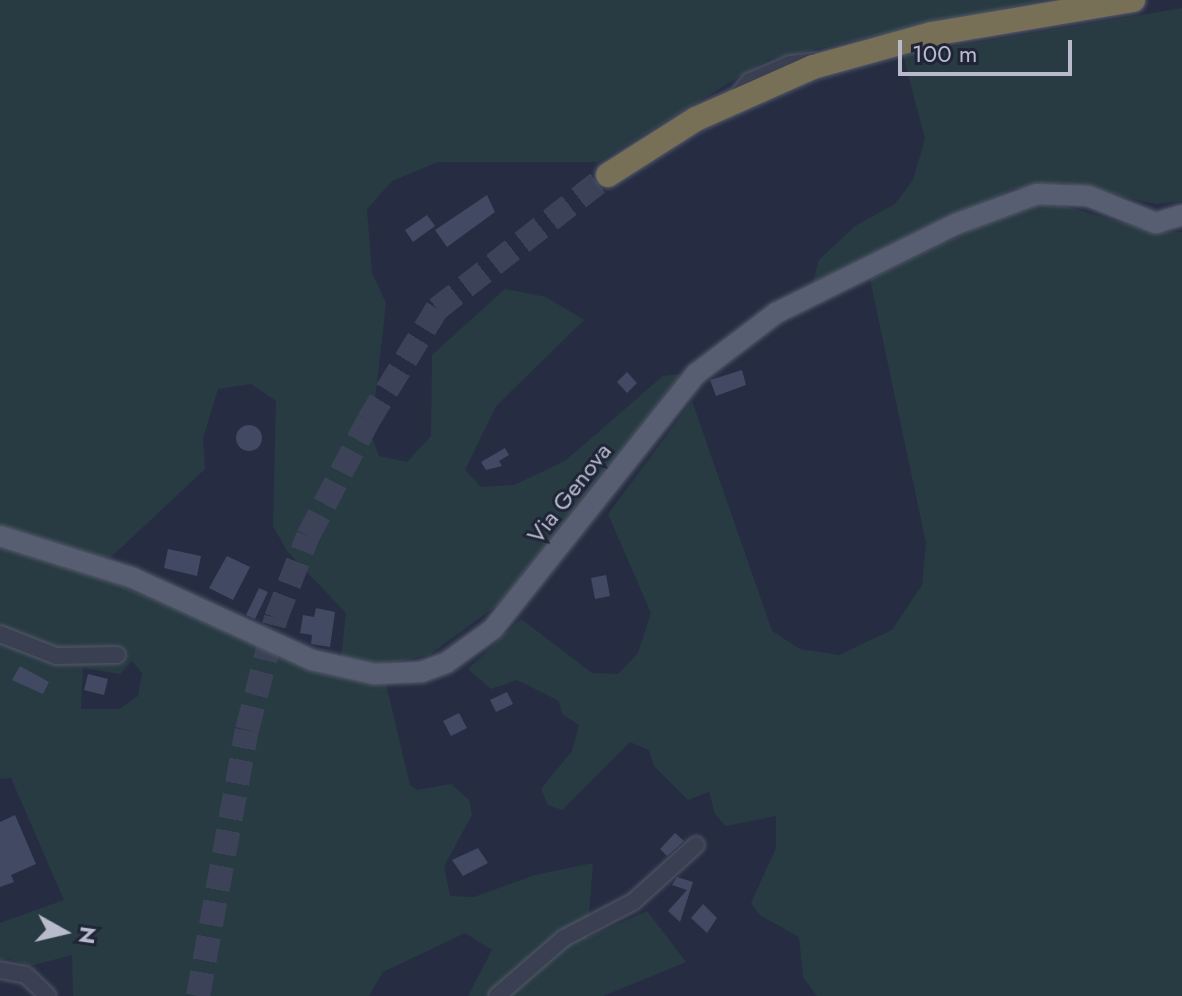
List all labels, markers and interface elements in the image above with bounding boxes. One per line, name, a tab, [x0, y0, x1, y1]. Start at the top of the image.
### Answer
scale bar	[902, 24, 1076, 74]
text: 100 m	[912, 36, 978, 71]
street label: Via Genova	[521, 437, 617, 549]
north arrow	[24, 892, 104, 972]
text: N	[71, 924, 105, 946]

